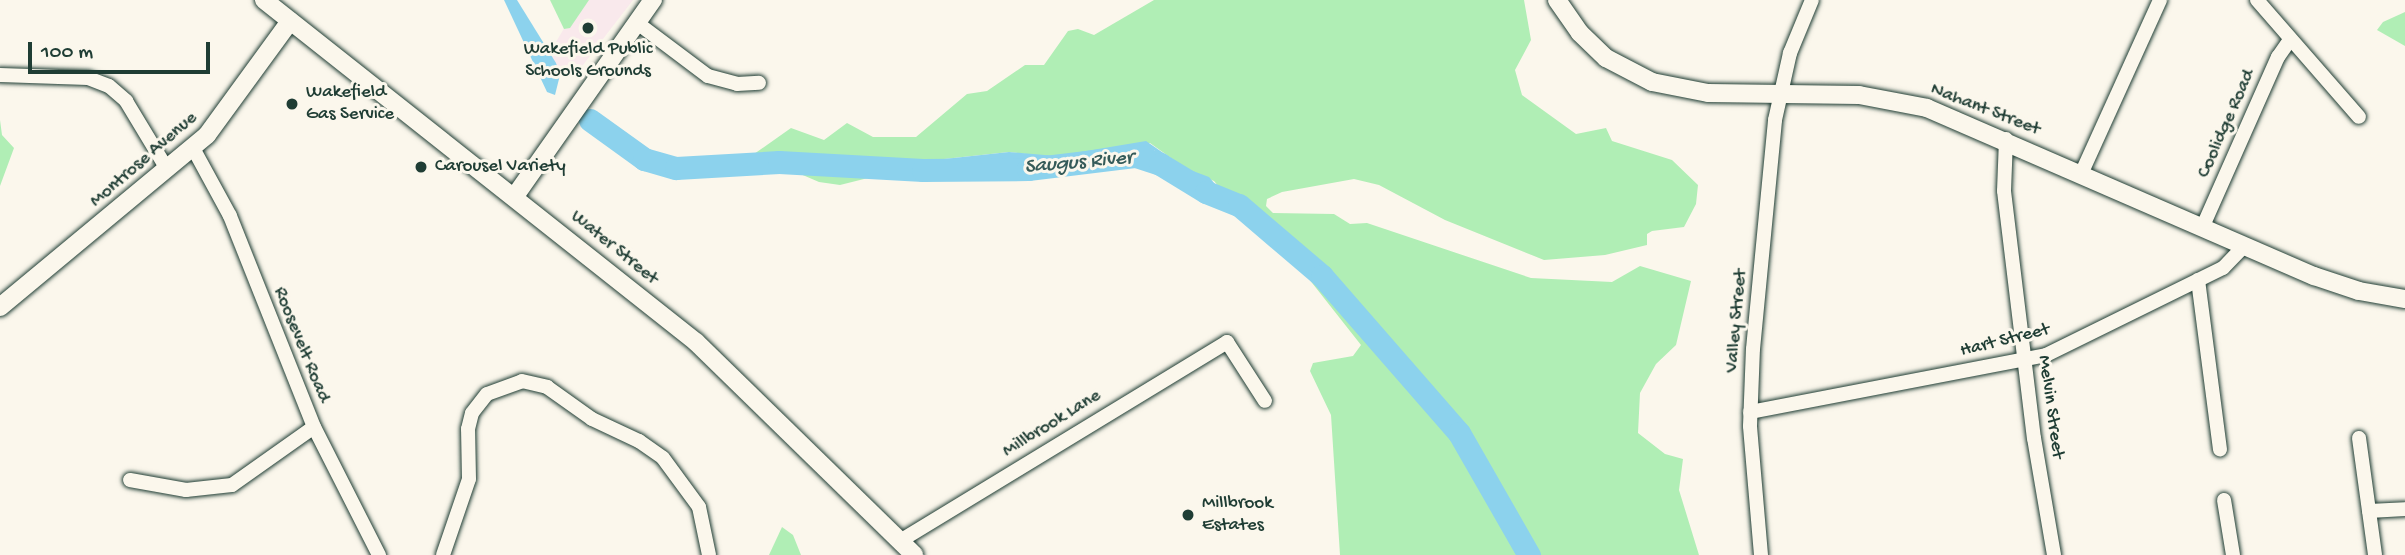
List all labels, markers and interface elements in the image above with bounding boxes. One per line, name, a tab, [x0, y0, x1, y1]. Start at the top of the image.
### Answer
marker: Wakefield Public Schools Grounds	[580, 20, 596, 36]
scale bar	[32, 28, 214, 72]
place label: Wakefield Public Schools Grounds	[524, 39, 652, 83]
text: 100 m	[41, 41, 93, 66]
street label: Coolidge Road	[2193, 66, 2261, 182]
street label: Nahant Street	[1927, 79, 2043, 141]
place label: Wakefield Gas Service	[306, 82, 394, 126]
marker: Wakefield Gas Service	[284, 96, 300, 112]
street label: Montrose Avenue	[86, 107, 202, 213]
water label: Saugus River	[1024, 147, 1134, 181]
place label: Carousel Variety	[435, 156, 566, 178]
marker: Carousel Variety	[413, 159, 429, 175]
street label: Water Street	[566, 206, 662, 290]
street label: Valley Street	[1721, 268, 1753, 374]
street label: Roosevelt Road	[267, 284, 335, 406]
street label: Hart Street	[1958, 319, 2052, 363]
street label: Melvin Street	[2031, 354, 2069, 460]
street label: Millbrook Lane	[999, 385, 1105, 463]
place label: Millbrook Estates	[1202, 493, 1273, 537]
marker: Millbrook Estates	[1180, 507, 1196, 523]

